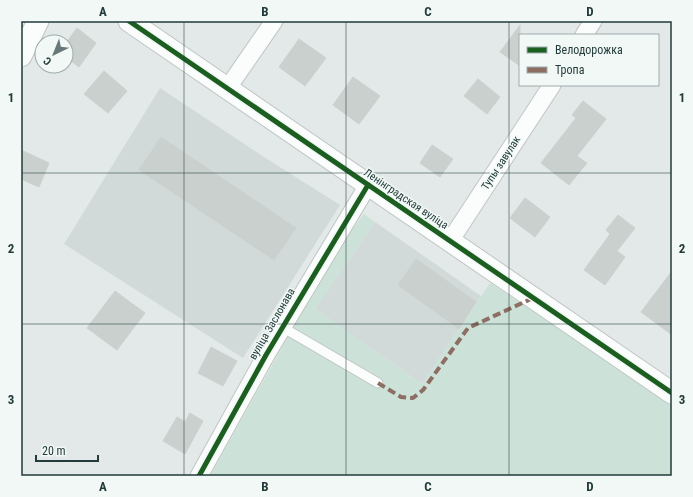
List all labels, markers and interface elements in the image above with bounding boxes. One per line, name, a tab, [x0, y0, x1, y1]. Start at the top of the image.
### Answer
text: A	[99, 4, 107, 19]
text: B	[261, 4, 269, 19]
text: C	[424, 4, 432, 19]
text: D	[586, 4, 594, 19]
north arrow	[34, 34, 74, 74]
legend	[519, 34, 659, 86]
text: Велодорожка	[555, 43, 623, 57]
text: С	[41, 54, 54, 68]
text: Тропа	[555, 63, 585, 77]
text: 1	[8, 90, 14, 105]
text: 1	[679, 90, 685, 105]
street label: Тупы завулак	[479, 133, 524, 192]
street label: Ленінградская вуліца	[361, 166, 451, 232]
text: 2	[8, 241, 15, 256]
text: 2	[679, 241, 686, 256]
street label: вуліца Заслонава	[246, 286, 298, 362]
text: 3	[8, 392, 14, 407]
text: 3	[679, 392, 685, 407]
scale bar	[36, 437, 98, 463]
text: 20 m	[42, 444, 66, 458]
text: A	[99, 479, 107, 494]
text: B	[261, 479, 269, 494]
text: C	[424, 479, 432, 494]
text: D	[586, 479, 594, 494]

